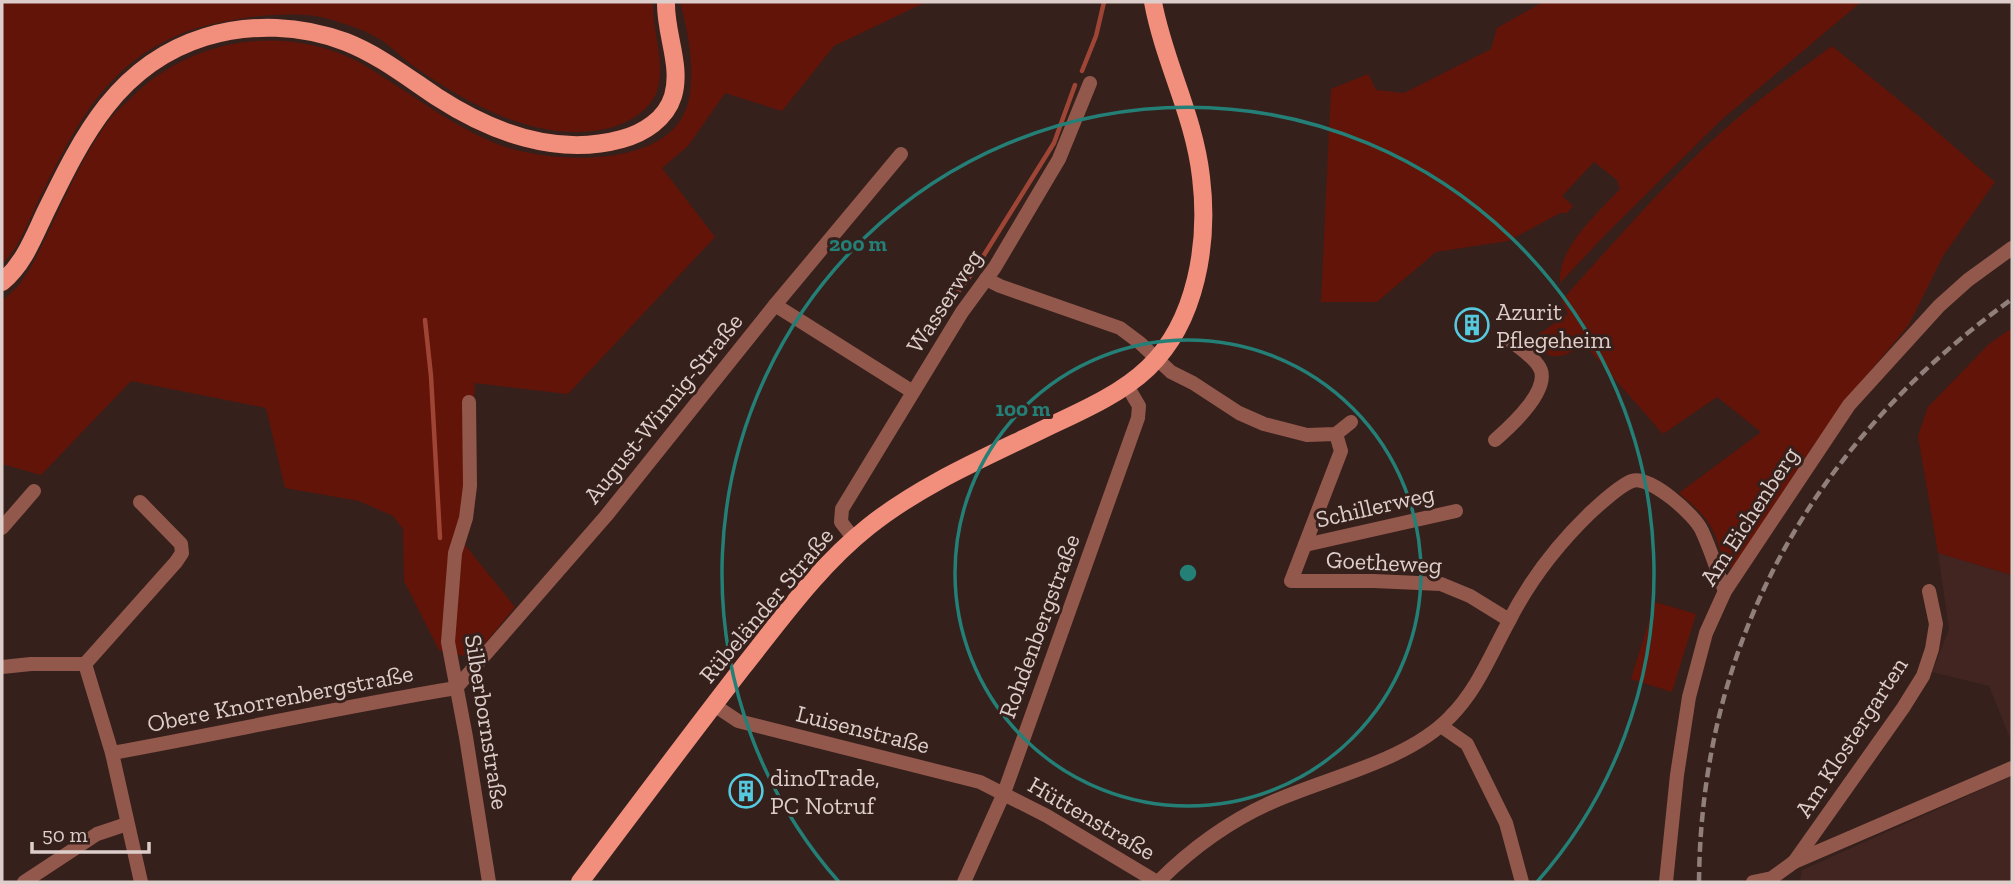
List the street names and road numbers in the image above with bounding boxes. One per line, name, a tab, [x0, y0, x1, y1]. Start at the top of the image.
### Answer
street label: Wasserweg	[900, 244, 988, 358]
street label: August-Winnig-Straße	[577, 307, 749, 509]
street label: Am Eichenberg	[1693, 441, 1805, 591]
street label: Schillerweg	[1313, 478, 1437, 534]
street label: Rübeländer Straße	[693, 521, 839, 689]
street label: Rohdenbergstraße	[992, 530, 1086, 722]
street label: Goetheweg	[1325, 544, 1443, 580]
street label: Silberbornstraße	[459, 632, 515, 812]
street label: Am Klostergarten	[1788, 651, 1914, 823]
street label: Obere Knorrenbergstraße	[145, 658, 415, 738]
street label: Luisenstraße	[793, 698, 933, 760]
street label: Hüttenstraße	[1023, 770, 1161, 866]

